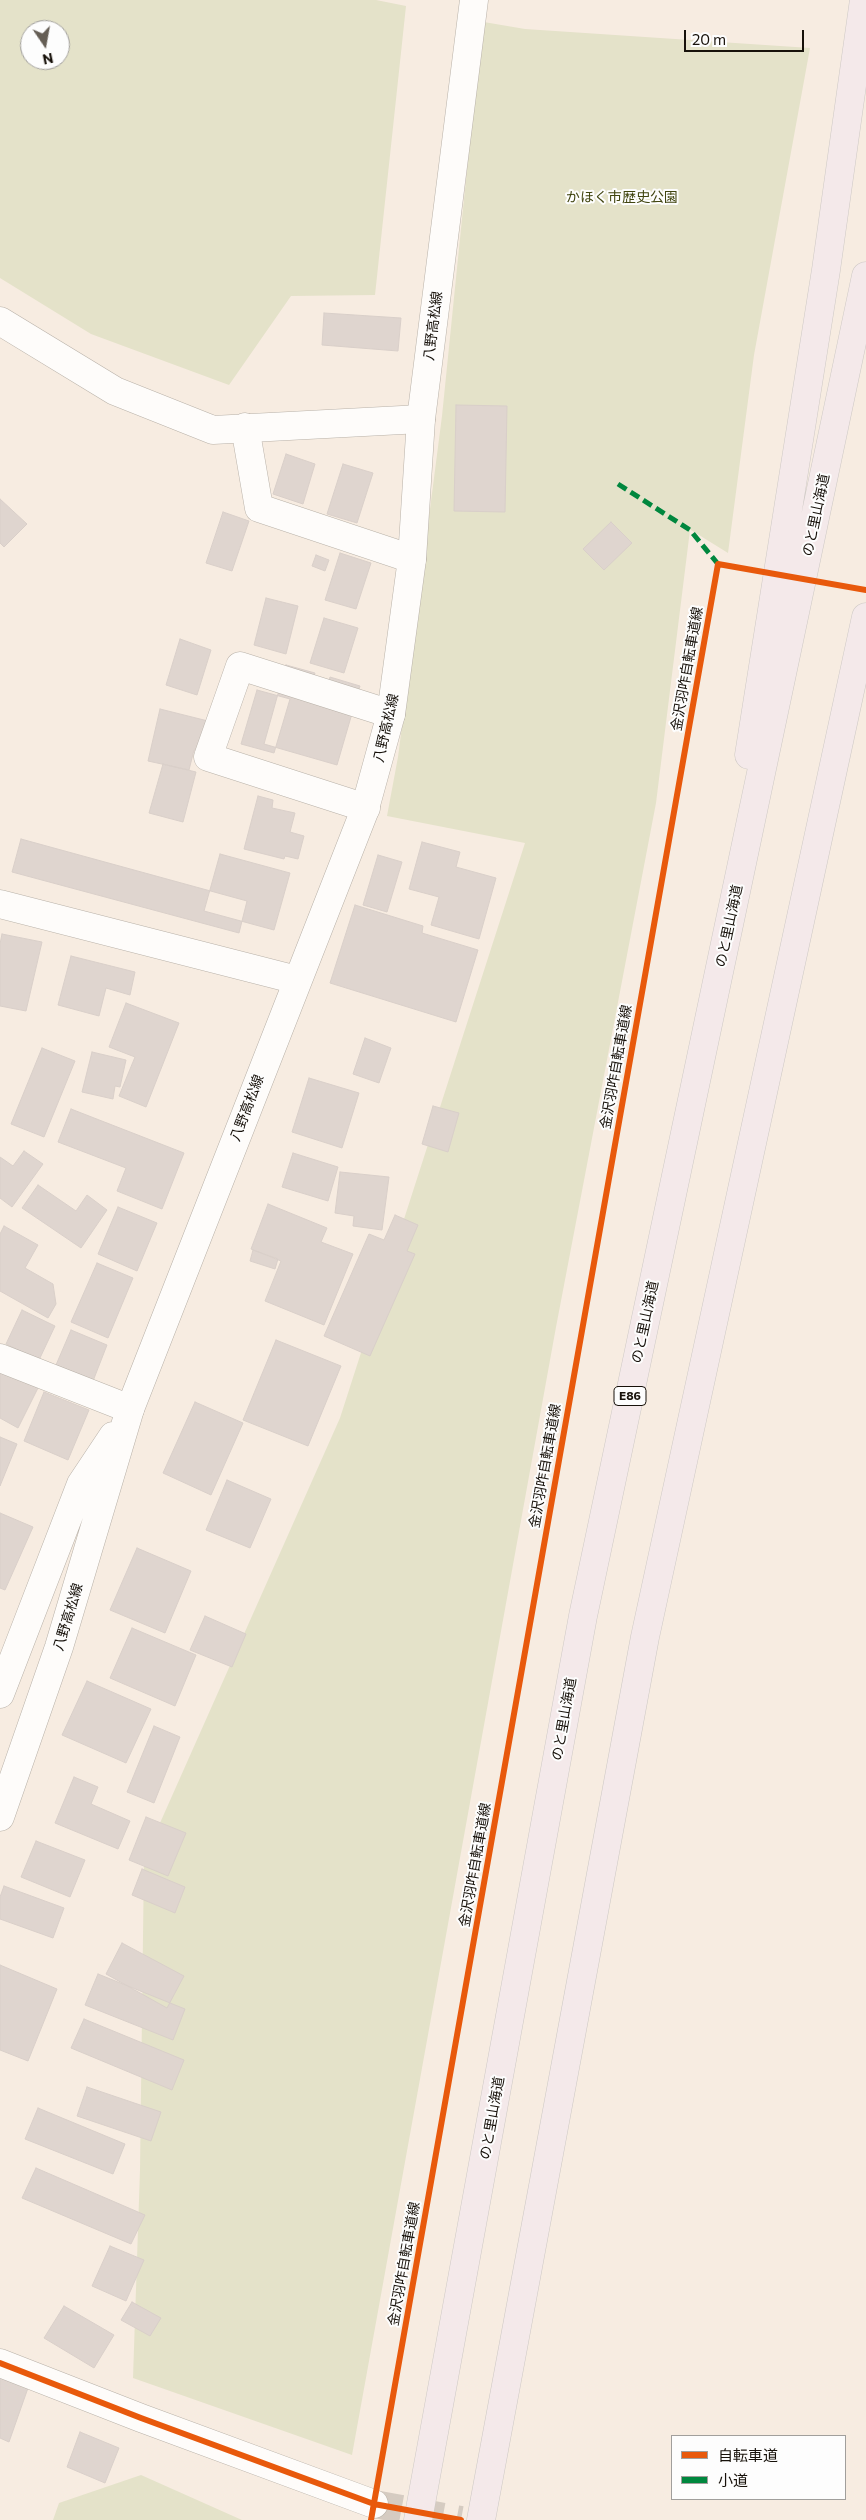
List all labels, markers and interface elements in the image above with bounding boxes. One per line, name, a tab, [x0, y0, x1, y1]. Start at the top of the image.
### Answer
north arrow	[20, 20, 70, 70]
scale bar	[686, 20, 806, 52]
text: 20 m	[692, 30, 726, 48]
text: N	[41, 50, 55, 69]
park label: かほく市歴史公園	[566, 189, 678, 205]
street label: 八野高松線	[420, 290, 446, 362]
street label: のと里山海道	[799, 472, 833, 558]
street label: 金沢羽咋自転車道線	[668, 605, 706, 733]
street label: 八野高松線	[370, 692, 402, 764]
street label: のと里山海道	[712, 883, 746, 969]
street label: 金沢羽咋自転車道線	[597, 1003, 635, 1131]
street label: 八野高松線	[227, 1072, 267, 1144]
street label: のと里山海道	[628, 1279, 662, 1365]
road number: E86	[614, 1386, 646, 1405]
street label: 金沢羽咋自転車道線	[526, 1402, 564, 1530]
street label: 八野高松線	[50, 1581, 86, 1653]
street label: のと里山海道	[548, 1676, 580, 1762]
street label: 金沢羽咋自転車道線	[456, 1801, 494, 1929]
street label: のと里山海道	[476, 2075, 508, 2161]
street label: 金沢羽咋自転車道線	[385, 2200, 423, 2328]
legend	[671, 2435, 846, 2500]
text: 自転車道	[718, 2446, 778, 2464]
text: 小道	[718, 2471, 748, 2489]

